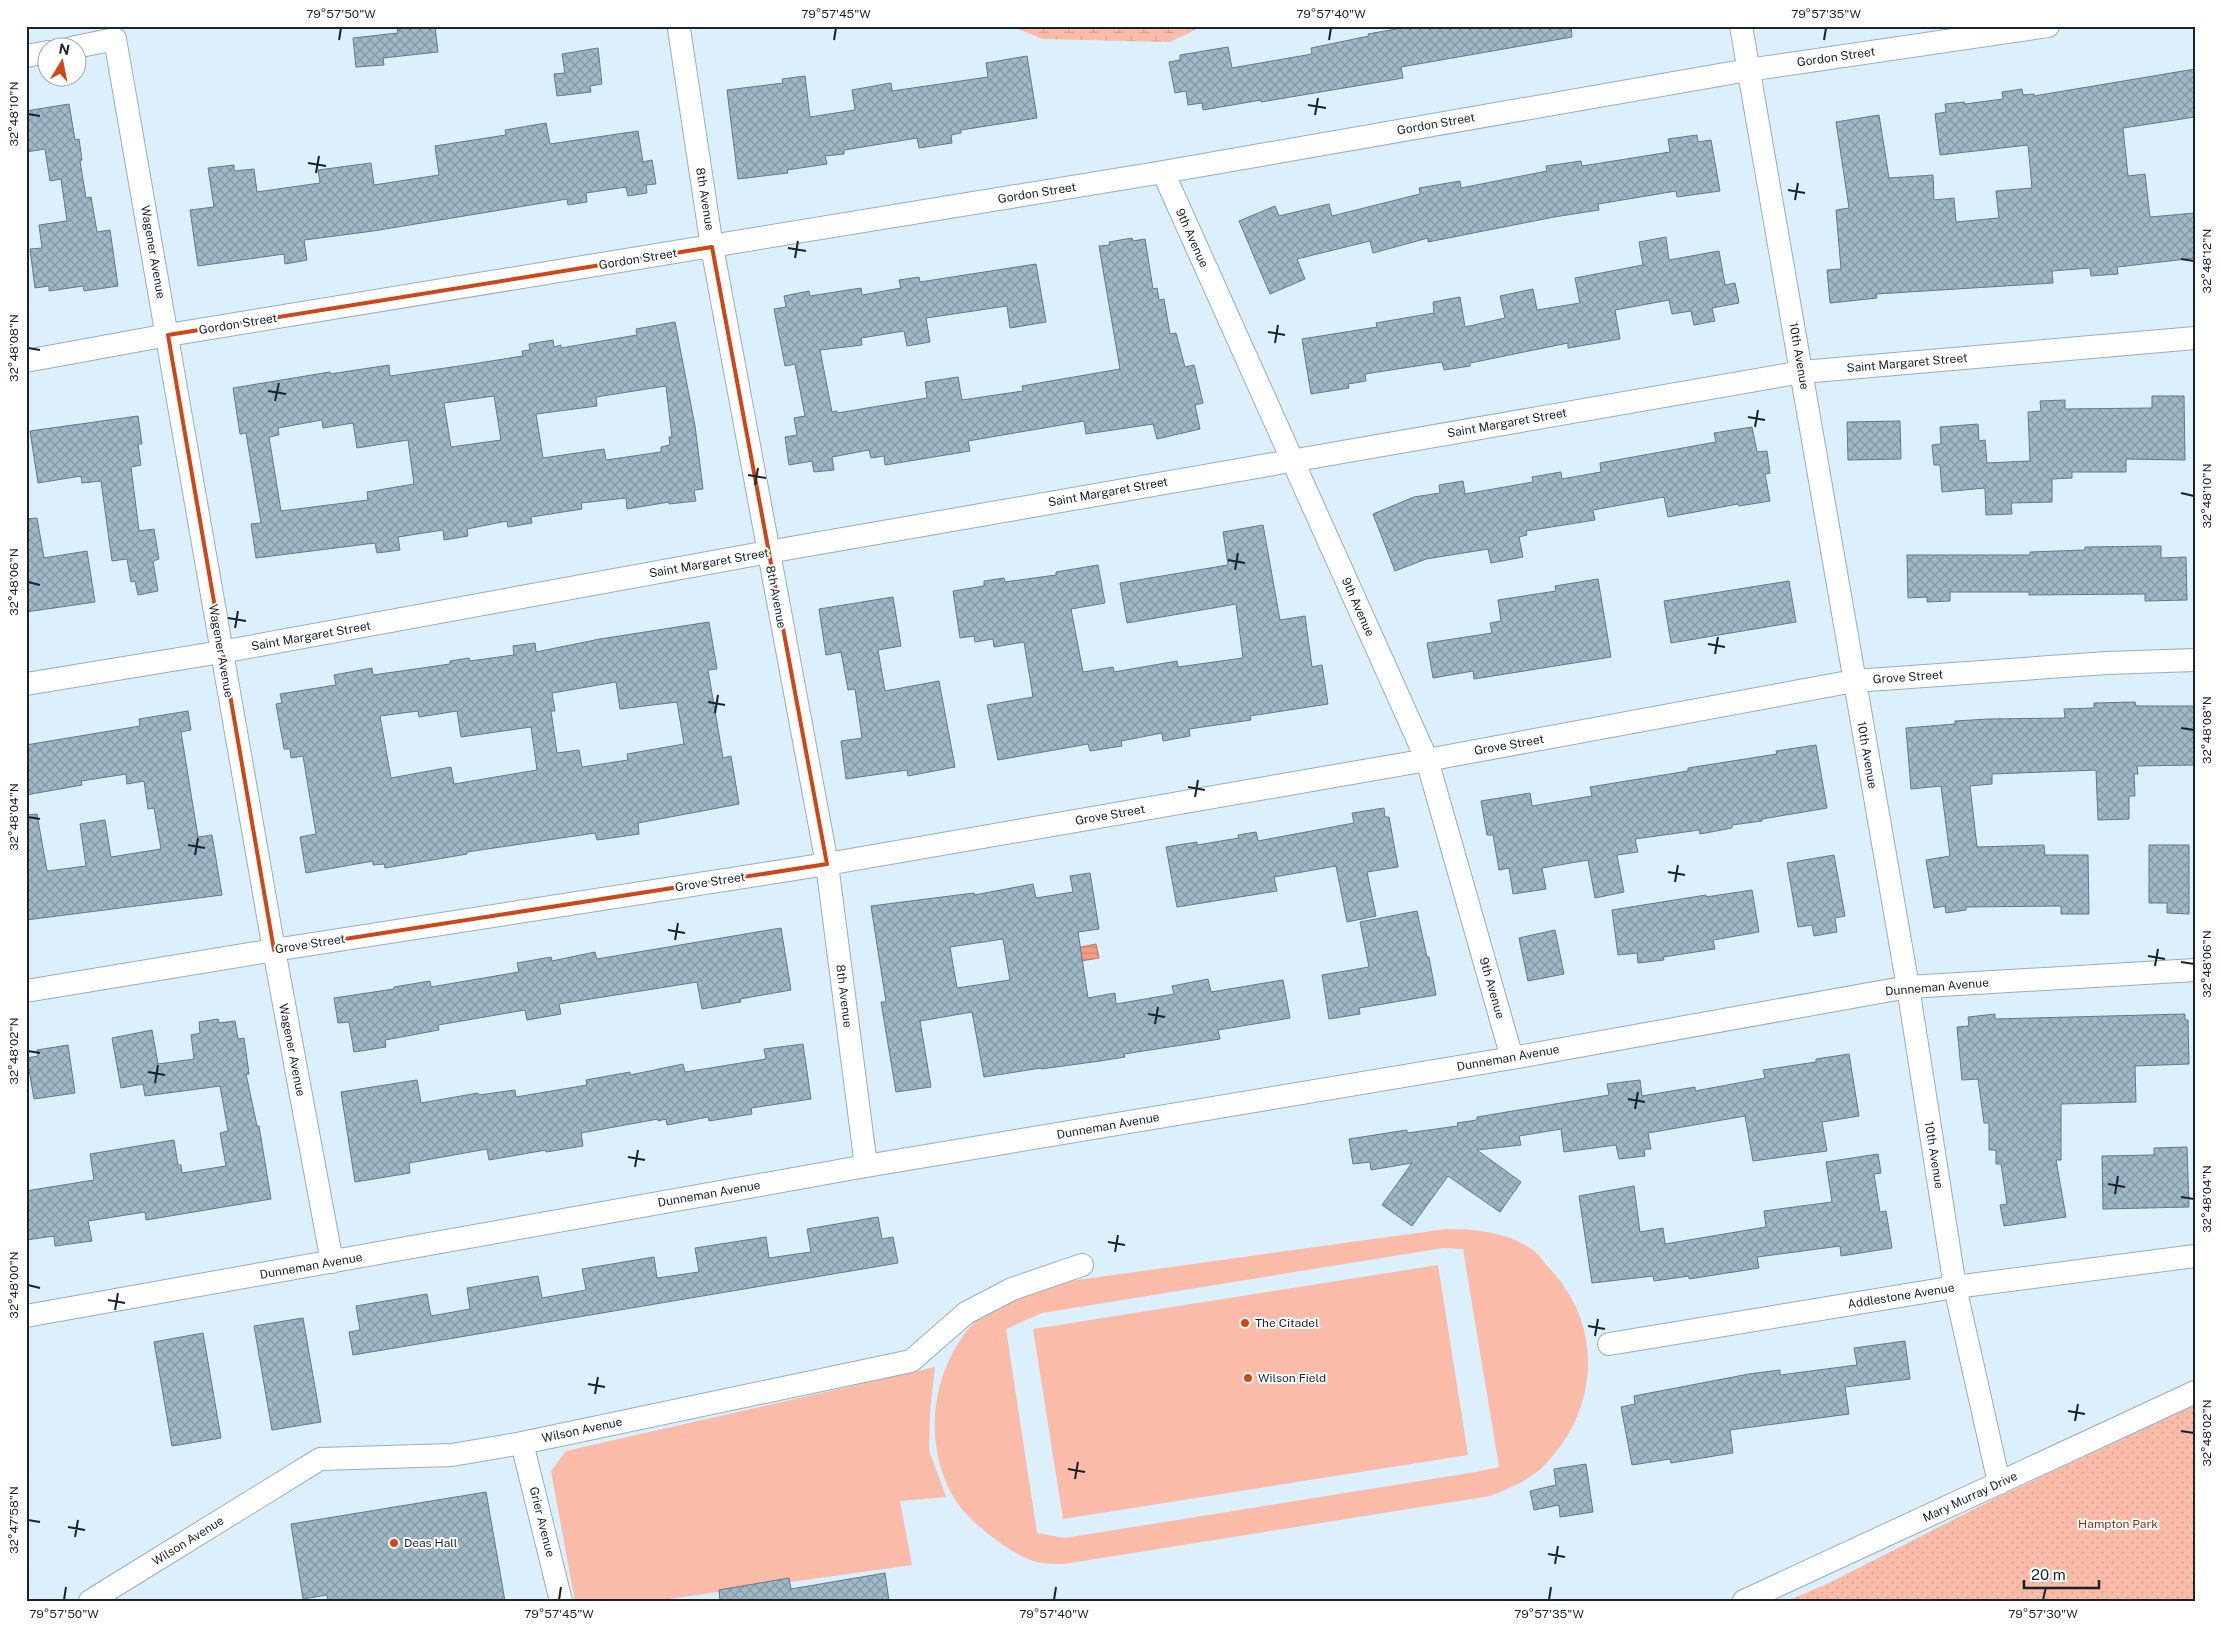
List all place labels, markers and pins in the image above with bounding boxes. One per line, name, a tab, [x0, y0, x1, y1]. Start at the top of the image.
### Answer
place label: The Citadel	[1255, 1316, 1319, 1330]
marker: The Citadel	[1239, 1317, 1251, 1329]
place label: Wilson Field	[1258, 1371, 1326, 1385]
marker: Wilson Field	[1242, 1372, 1254, 1384]
place label: Deas Hall	[404, 1536, 458, 1550]
marker: Deas Hall	[388, 1537, 400, 1549]

